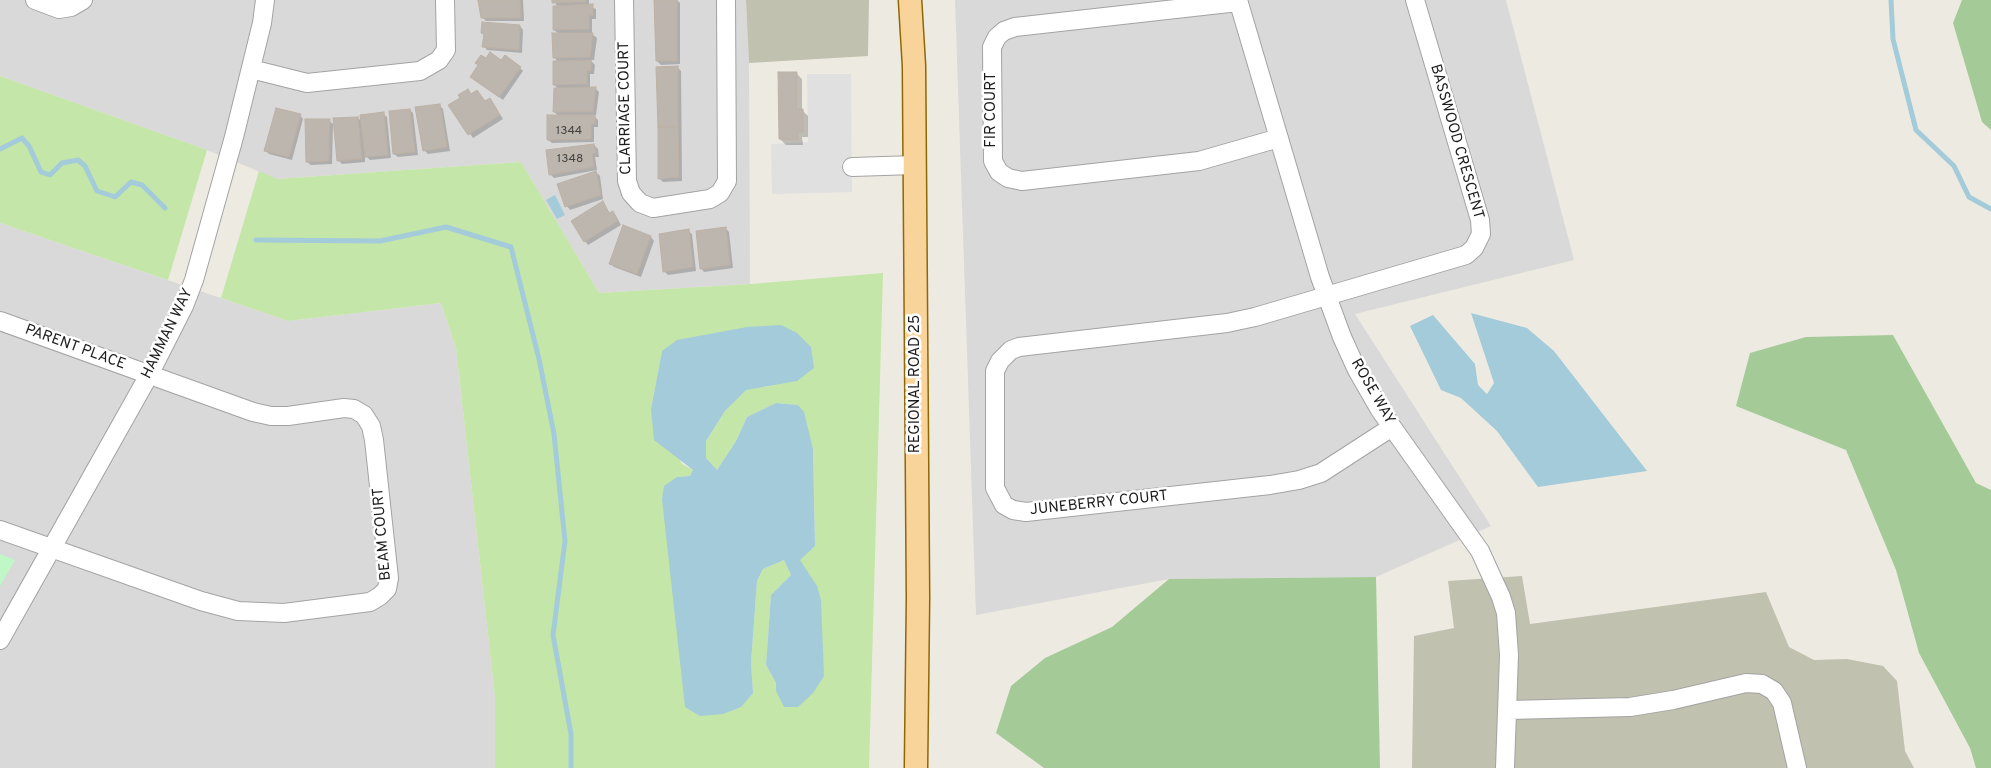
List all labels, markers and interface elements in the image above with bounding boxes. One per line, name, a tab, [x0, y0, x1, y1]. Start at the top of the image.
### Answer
street label: CLARRIAGE COURT	[616, 41, 636, 175]
street label: BASSWOOD CRESCENT	[1425, 62, 1487, 222]
street label: FIR COURT	[983, 72, 1001, 148]
house number: 1344	[556, 125, 582, 139]
house number: 1348	[557, 153, 583, 167]
street label: HAMMAN WAY	[138, 286, 198, 382]
street label: REGIONAL ROAD 25	[907, 315, 925, 453]
street label: PARENT PLACE	[22, 321, 128, 375]
street label: ROSE WAY	[1346, 356, 1398, 428]
street label: BEAM COURT	[370, 487, 396, 581]
street label: JUNEBERRY COURT	[1029, 488, 1169, 520]

